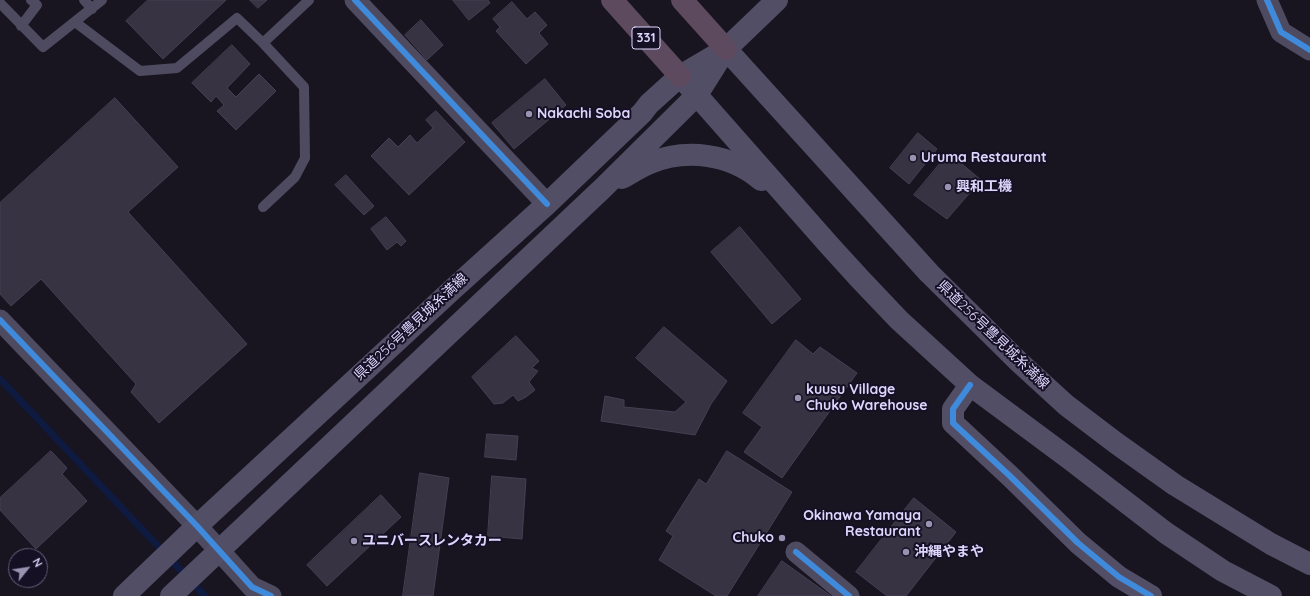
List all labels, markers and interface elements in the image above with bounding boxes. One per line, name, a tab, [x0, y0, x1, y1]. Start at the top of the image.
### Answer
road number: 331	[632, 27, 660, 49]
place label: Nakachi Soba	[537, 106, 630, 122]
marker: Nakachi Soba	[524, 109, 534, 119]
place label: Uruma Restaurant	[921, 150, 1047, 166]
marker: Uruma Restaurant	[908, 153, 918, 163]
place label: 興和工機	[956, 179, 1012, 195]
marker: 興和工機	[943, 182, 953, 192]
street label: 県道256号豊見城糸満線	[351, 270, 471, 384]
street label: 県道256号豊見城糸満線	[934, 277, 1052, 393]
place label: kuusu Village Chuko Warehouse	[806, 382, 928, 414]
marker: kuusu Village Chuko Warehouse	[793, 393, 803, 403]
place label: Okinawa Yamaya Restaurant	[803, 508, 921, 540]
marker: Okinawa Yamaya Restaurant	[924, 519, 934, 529]
place label: Chuko	[732, 530, 774, 546]
place label: ユニバースレンタカー	[362, 533, 502, 549]
marker: Chuko	[777, 533, 787, 543]
marker: ユニバースレンタカー	[349, 536, 359, 546]
place label: 沖縄やまや	[914, 544, 984, 560]
marker: 沖縄やまや	[901, 547, 911, 557]
north arrow	[8, 548, 48, 588]
text: N	[29, 555, 46, 570]

